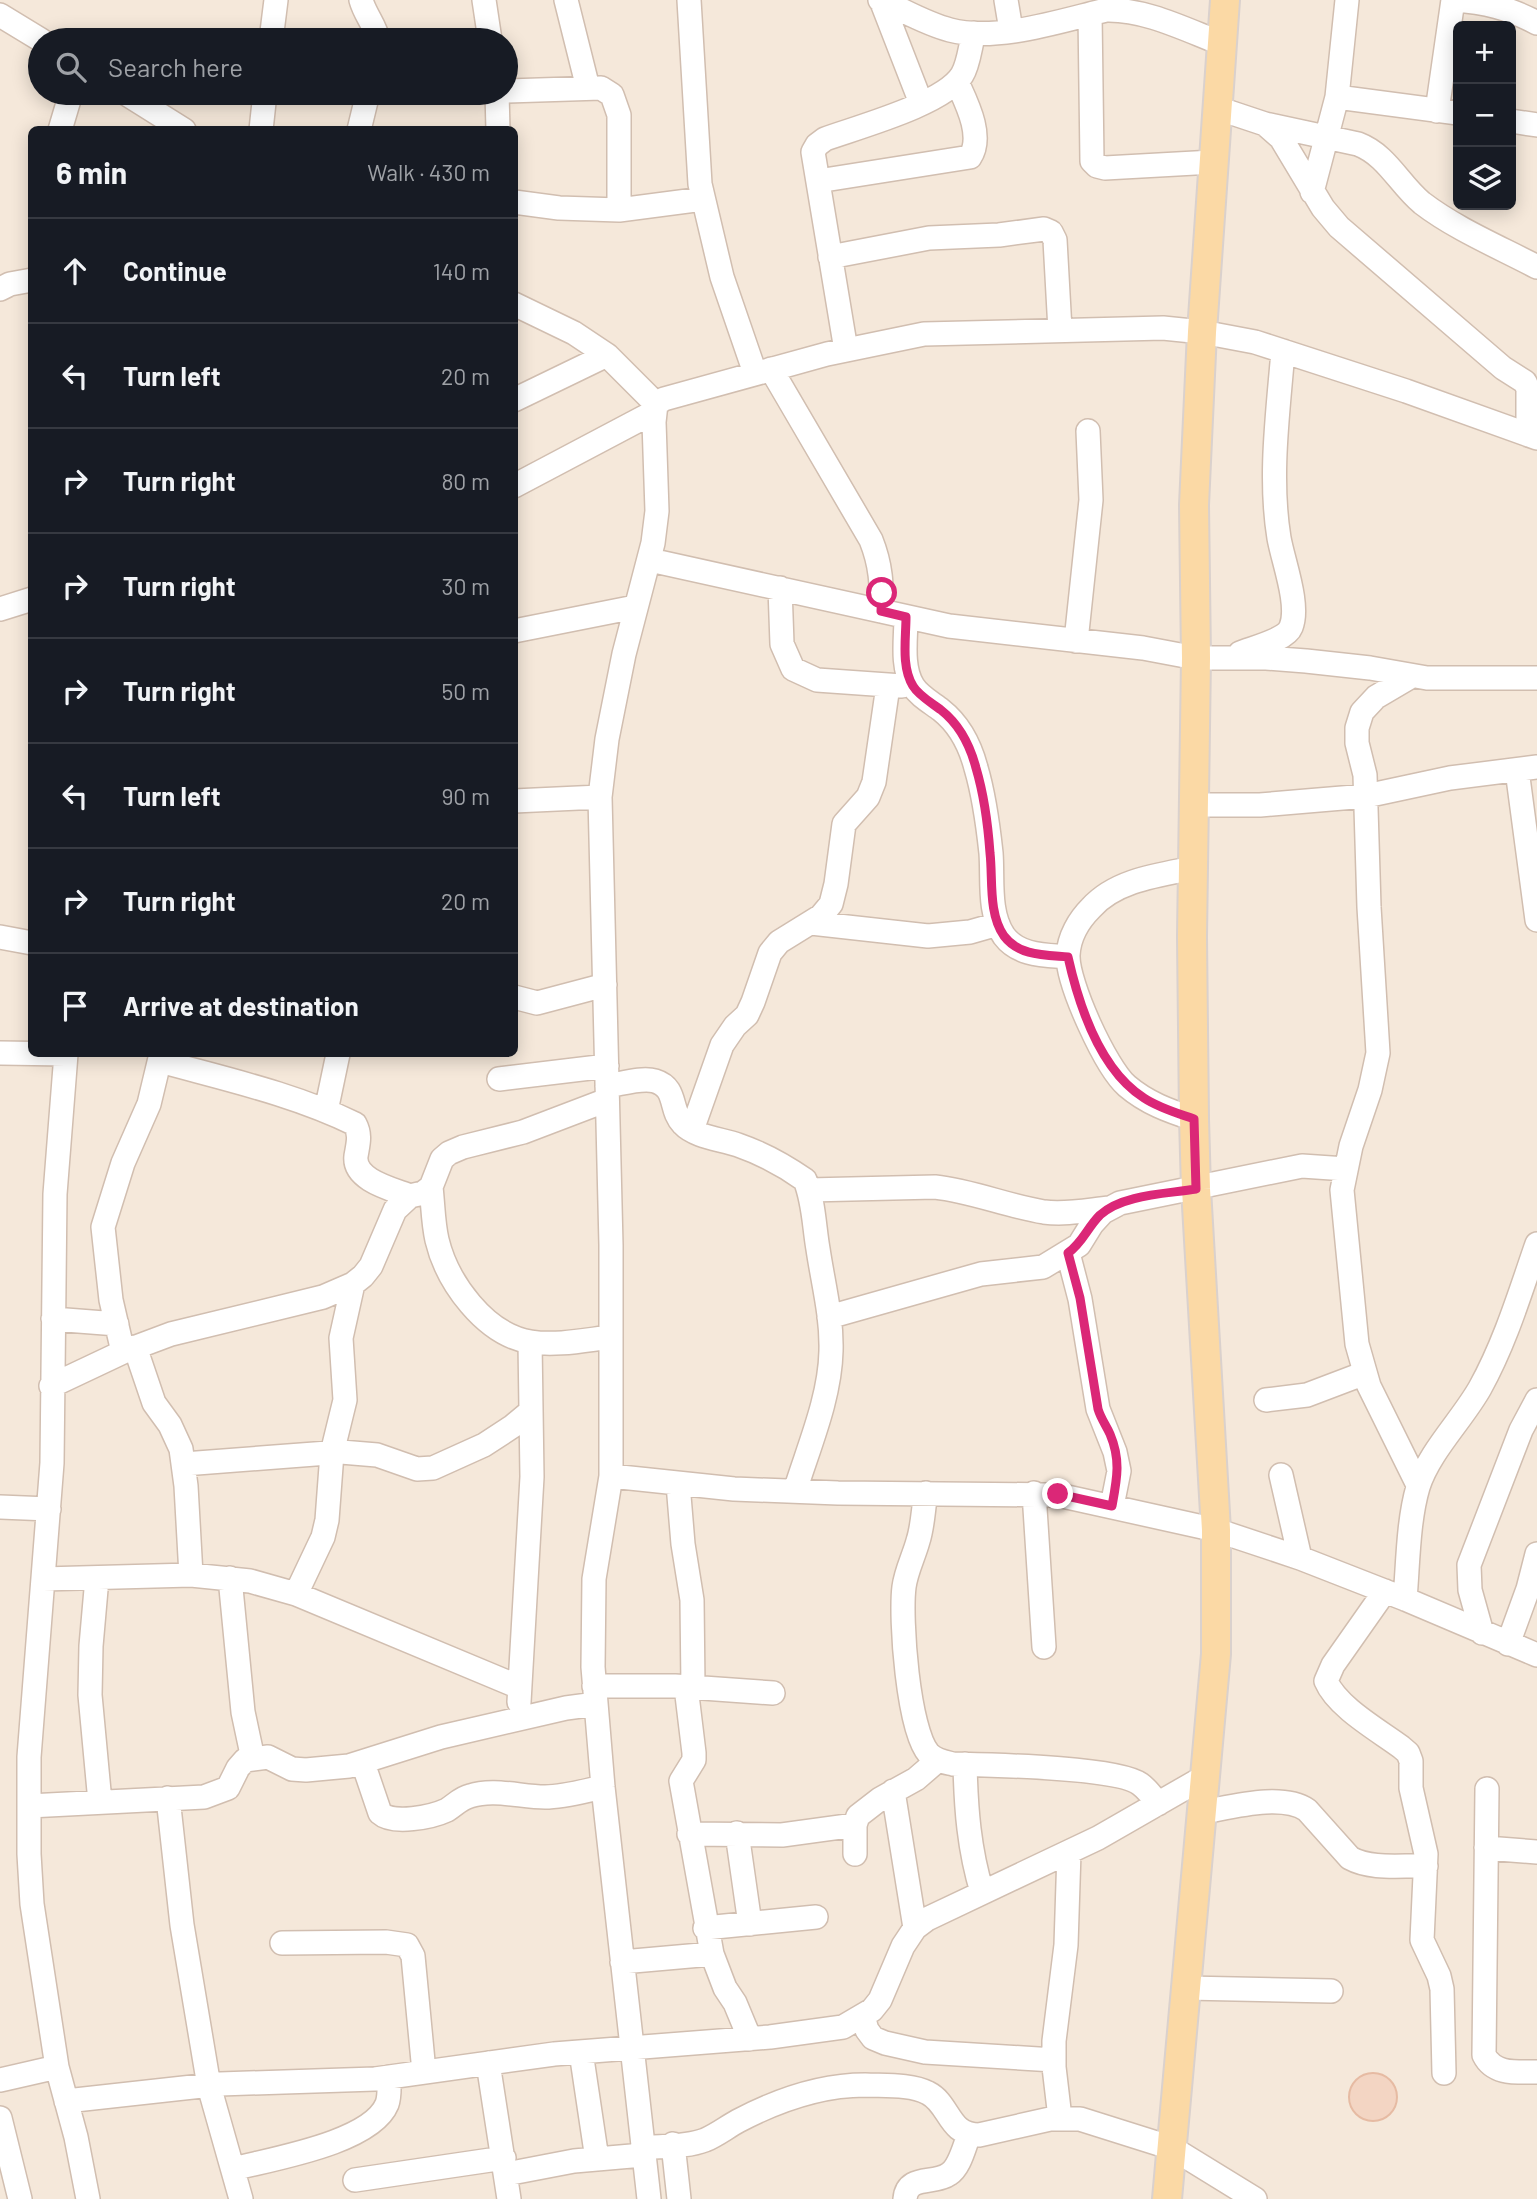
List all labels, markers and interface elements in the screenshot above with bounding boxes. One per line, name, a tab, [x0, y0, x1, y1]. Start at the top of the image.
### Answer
map controls	[1453, 21, 1516, 210]
button: +	[1453, 21, 1516, 84]
search box	[28, 28, 518, 105]
icon: search	[52, 48, 90, 86]
text: Search here	[108, 51, 243, 82]
button: −	[1453, 84, 1516, 147]
button: layers	[1453, 147, 1516, 210]
text: 6 min	[56, 154, 127, 190]
text: Walk · 430 m	[367, 158, 490, 186]
icon: ahead	[56, 252, 94, 290]
text: Continue	[123, 255, 227, 286]
text: 140 m	[433, 257, 490, 285]
icon: left	[56, 357, 94, 395]
text: Turn left	[123, 360, 221, 391]
text: 20 m	[441, 362, 490, 390]
icon: right	[56, 462, 94, 500]
text: Turn right	[123, 465, 236, 496]
text: 80 m	[441, 467, 490, 495]
icon: right	[56, 567, 94, 605]
text: Turn right	[123, 570, 236, 601]
text: 30 m	[442, 572, 490, 600]
route start	[866, 577, 897, 608]
icon: right	[56, 672, 94, 710]
text: Turn right	[123, 675, 236, 706]
text: 50 m	[442, 677, 490, 705]
icon: left	[56, 777, 94, 815]
text: Turn left	[123, 780, 221, 811]
text: 90 m	[441, 782, 490, 810]
icon: right	[56, 882, 94, 920]
text: Turn right	[123, 885, 236, 916]
text: 20 m	[441, 887, 490, 915]
icon: arrive	[56, 987, 94, 1025]
text: Arrive at destination	[123, 990, 359, 1021]
route end	[1042, 1478, 1073, 1509]

